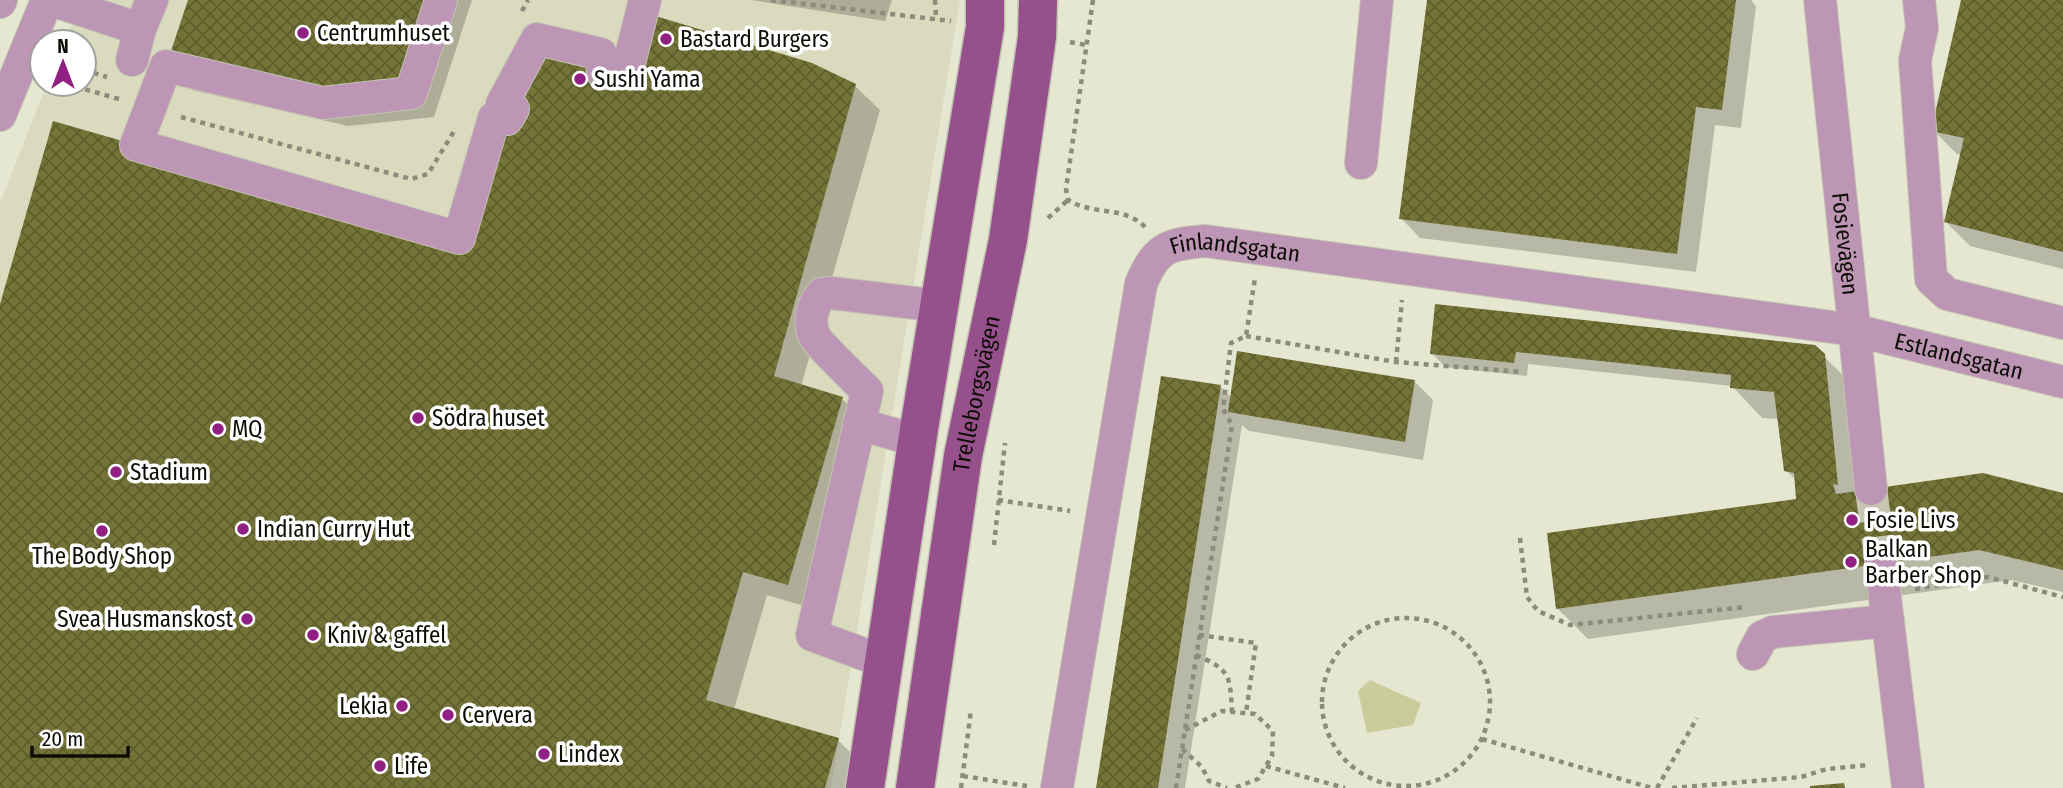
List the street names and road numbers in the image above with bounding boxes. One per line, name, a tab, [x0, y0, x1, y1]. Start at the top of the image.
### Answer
street label: Fosievägen	[1826, 191, 1865, 296]
street label: Finlandsgatan	[1166, 227, 1302, 268]
street label: Trelleborgsvägen	[947, 313, 1006, 474]
street label: Estlandsgatan	[1892, 327, 2026, 386]

